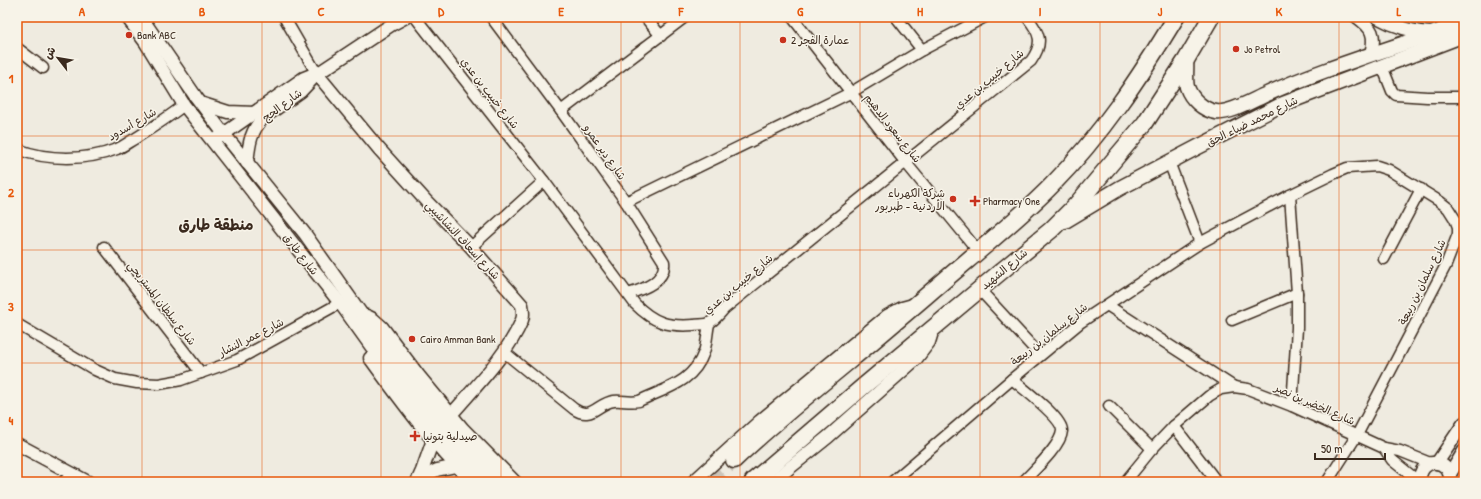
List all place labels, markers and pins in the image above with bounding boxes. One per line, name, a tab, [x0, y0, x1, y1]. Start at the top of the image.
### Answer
place label: Bank ABC	[137, 28, 176, 42]
marker: Bank ABC	[124, 30, 134, 40]
place label: عمارة الفجر 2	[791, 33, 850, 47]
marker: عمارة الفجر 2	[778, 35, 788, 45]
place label: Jo Petrol	[1244, 42, 1280, 56]
marker: Jo Petrol	[1231, 44, 1241, 54]
place label: شركة الكهرباء الأردنية - طبربور	[874, 186, 945, 214]
marker: شركة الكهرباء الأردنية - طبربور	[948, 194, 958, 204]
place label: Pharmacy One	[983, 194, 1041, 208]
marker: Pharmacy One	[970, 196, 980, 206]
place label: Cairo Amman Bank	[420, 332, 496, 346]
marker: Cairo Amman Bank	[407, 334, 417, 344]
place label: صيدلية بتونيا	[423, 429, 477, 444]
marker: صيدلية بتونيا	[410, 431, 420, 441]

